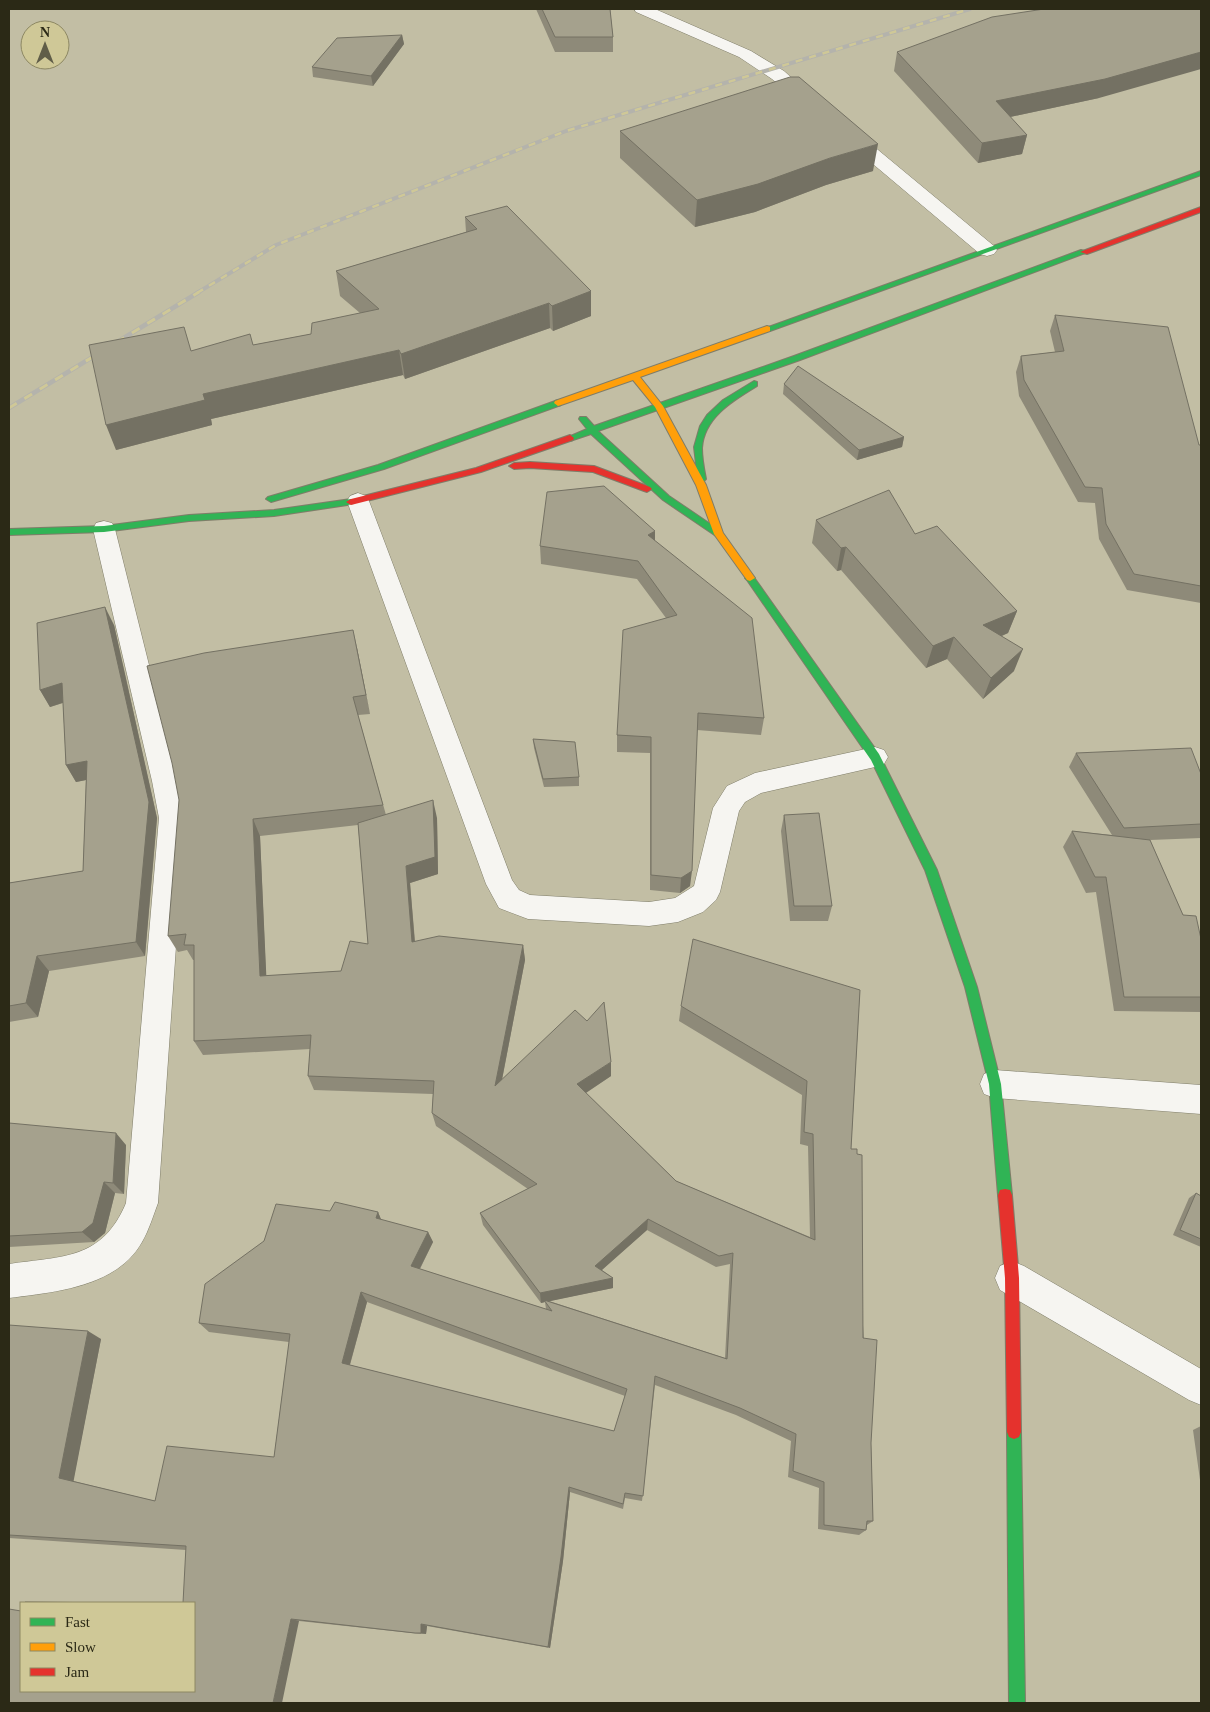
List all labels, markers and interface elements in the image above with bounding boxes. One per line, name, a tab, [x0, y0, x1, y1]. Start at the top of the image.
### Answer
north arrow	[20, 20, 70, 70]
text: N	[40, 25, 50, 40]
legend	[20, 1602, 195, 1692]
text: Fast	[65, 1614, 91, 1630]
text: Slow	[65, 1639, 96, 1655]
text: Jam	[65, 1664, 89, 1680]

